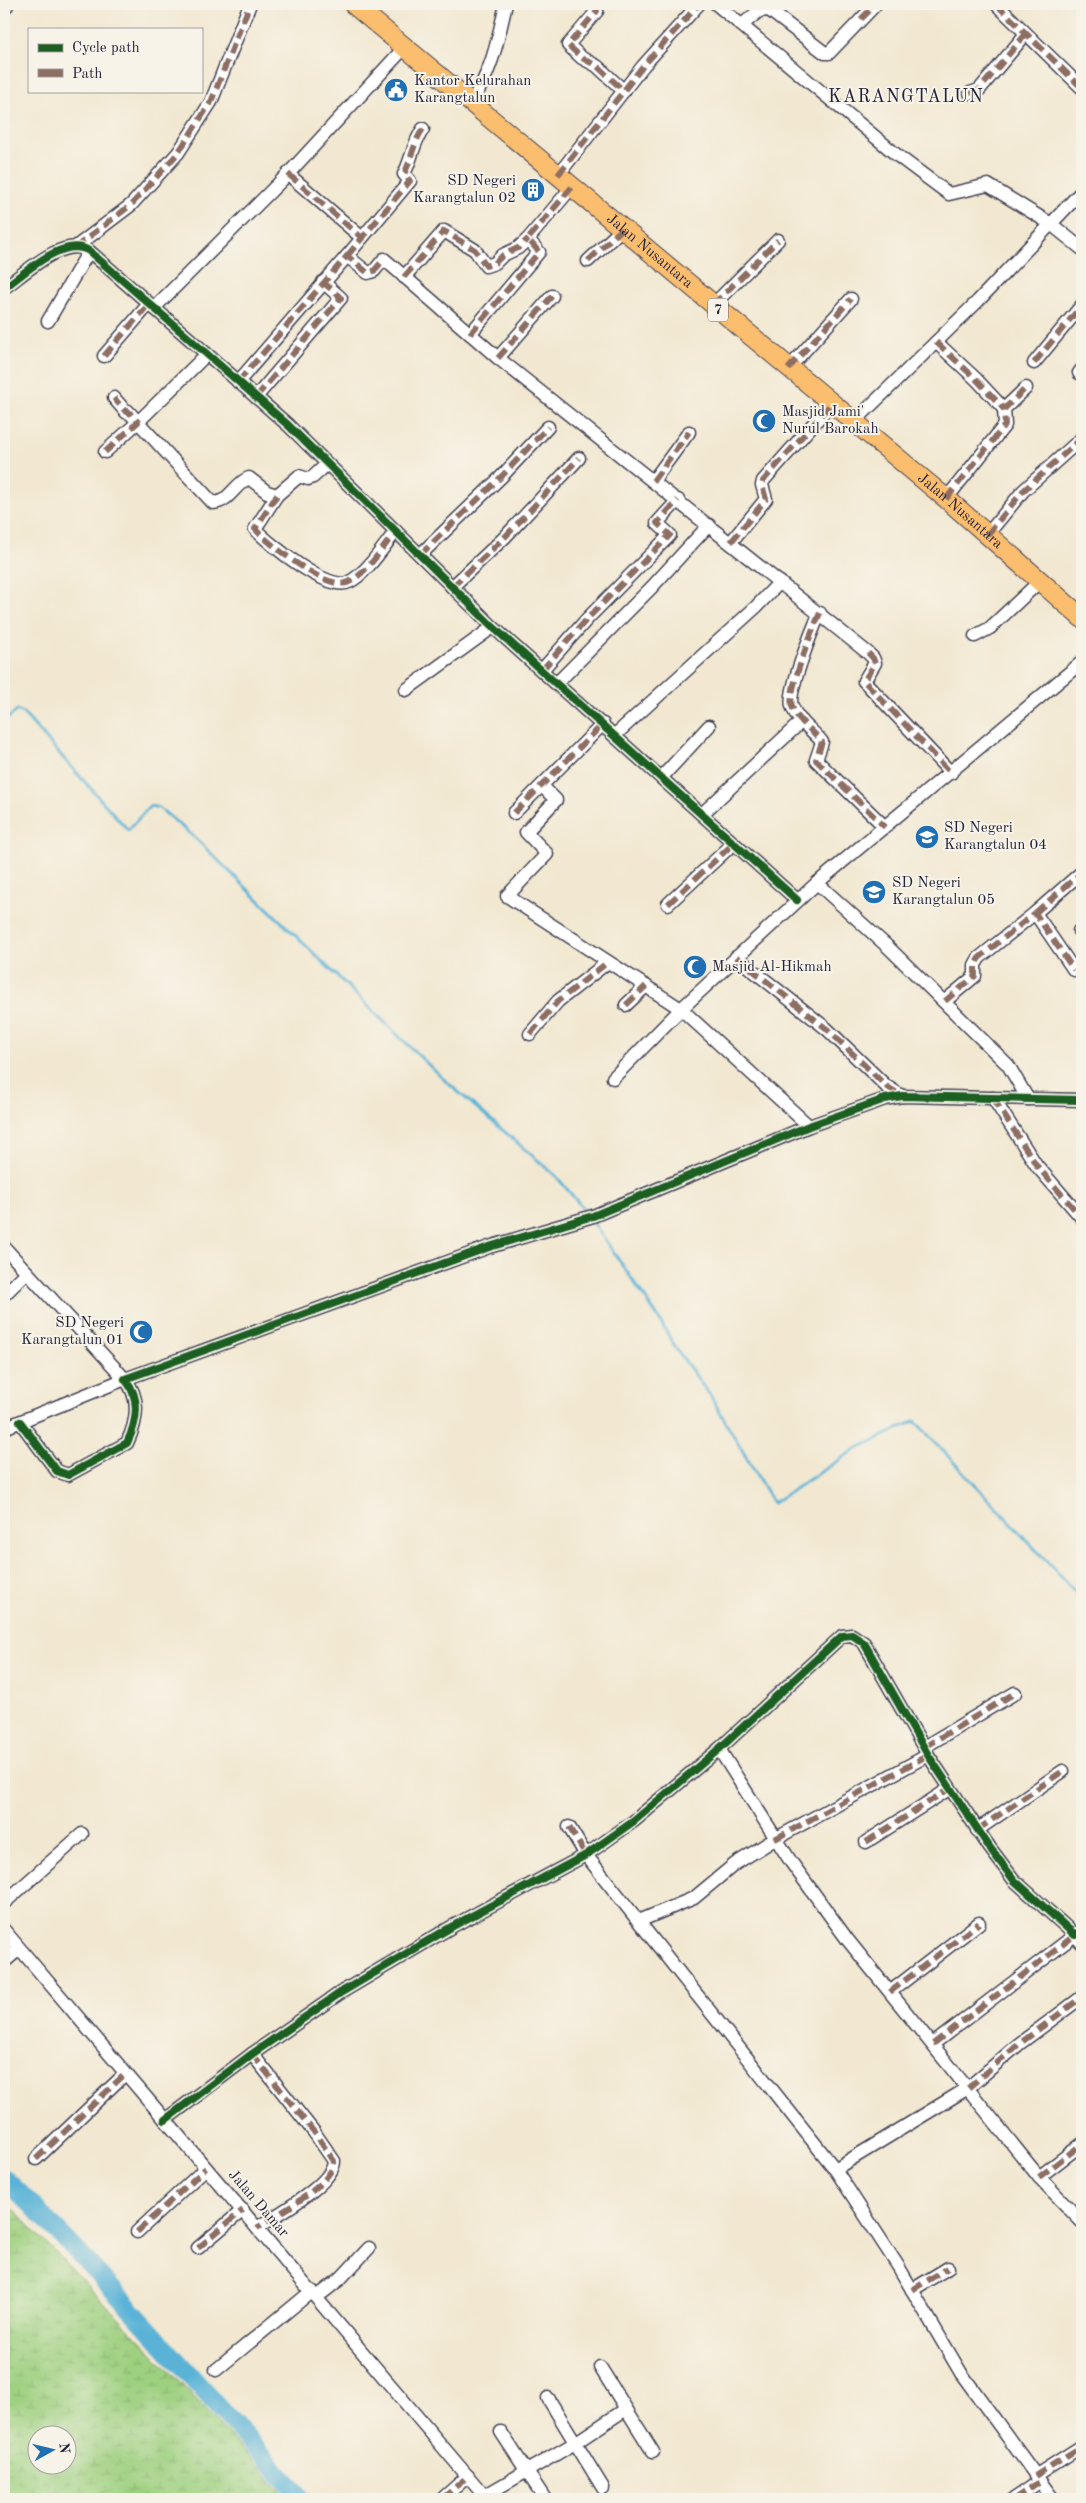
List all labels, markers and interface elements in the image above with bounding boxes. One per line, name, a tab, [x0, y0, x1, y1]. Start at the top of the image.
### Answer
legend	[28, 28, 202, 92]
text: Cycle path	[72, 41, 140, 56]
text: Path	[72, 67, 102, 82]
place label: Kantor Kelurahan Karangtalun	[414, 74, 531, 106]
public building icon: Kantor Kelurahan Karangtalun	[383, 77, 409, 103]
district label: KARANGTALUN	[828, 88, 984, 106]
place label: SD Negeri Karangtalun 02	[413, 174, 516, 206]
building icon: SD Negeri Karangtalun 02	[520, 177, 546, 203]
street label: Jalan Nusantara	[604, 211, 696, 292]
road number: 7	[708, 298, 728, 322]
place label: Masjid Jami' Nurul Barokah	[782, 405, 879, 437]
mosque icon: Masjid Jami' Nurul Barokah	[751, 408, 777, 434]
street label: Jalan Nusantara	[915, 470, 1006, 552]
place label: SD Negeri Karangtalun 04	[944, 821, 1047, 853]
school or university icon: SD Negeri Karangtalun 04	[914, 824, 940, 850]
place label: SD Negeri Karangtalun 05	[892, 876, 995, 908]
school or university icon: SD Negeri Karangtalun 05	[861, 879, 887, 905]
mosque icon: Masjid Al-Hikmah	[682, 954, 708, 980]
place label: Masjid Al-Hikmah	[712, 960, 832, 975]
place label: SD Negeri Karangtalun 01	[21, 1316, 124, 1348]
mosque icon: SD Negeri Karangtalun 01	[128, 1319, 154, 1345]
street label: Jalan Damar	[225, 2167, 291, 2241]
north arrow	[28, 2426, 78, 2476]
text: N	[56, 2442, 72, 2455]

